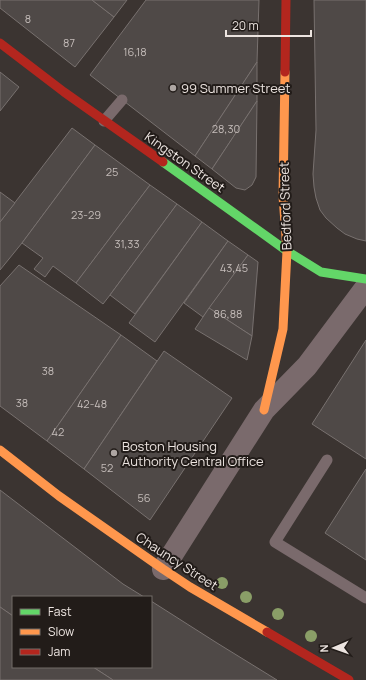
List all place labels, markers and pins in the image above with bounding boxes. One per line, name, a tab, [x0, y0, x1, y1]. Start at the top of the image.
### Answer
place label: 99 Summer Street	[181, 79, 291, 97]
marker: 99 Summer Street	[168, 83, 178, 93]
place label: Boston Housing Authority Central Office	[122, 437, 264, 470]
marker: Boston Housing Authority Central Office	[109, 448, 119, 458]

